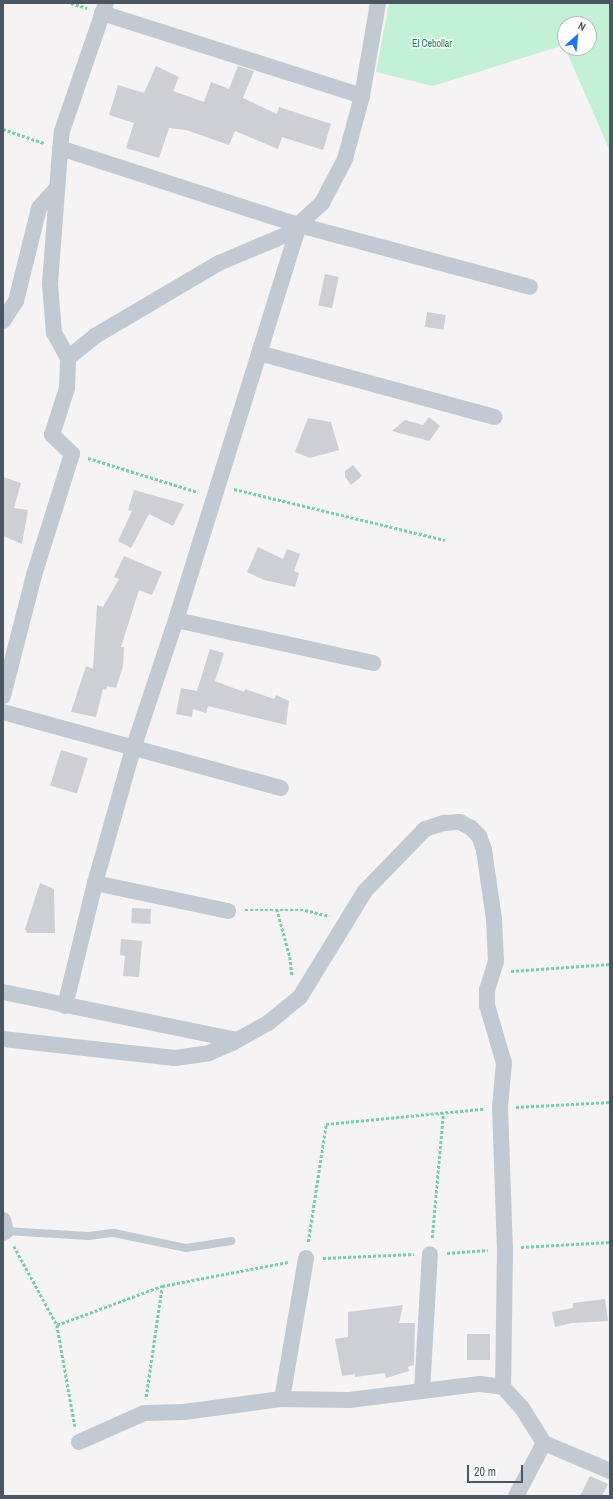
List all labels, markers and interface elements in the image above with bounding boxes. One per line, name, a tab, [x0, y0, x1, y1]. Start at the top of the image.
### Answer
north arrow	[557, 16, 597, 56]
text: N	[576, 18, 588, 34]
park label: El Cebollar	[412, 38, 452, 50]
scale bar	[469, 1457, 525, 1483]
text: 20 m	[474, 1464, 496, 1480]

